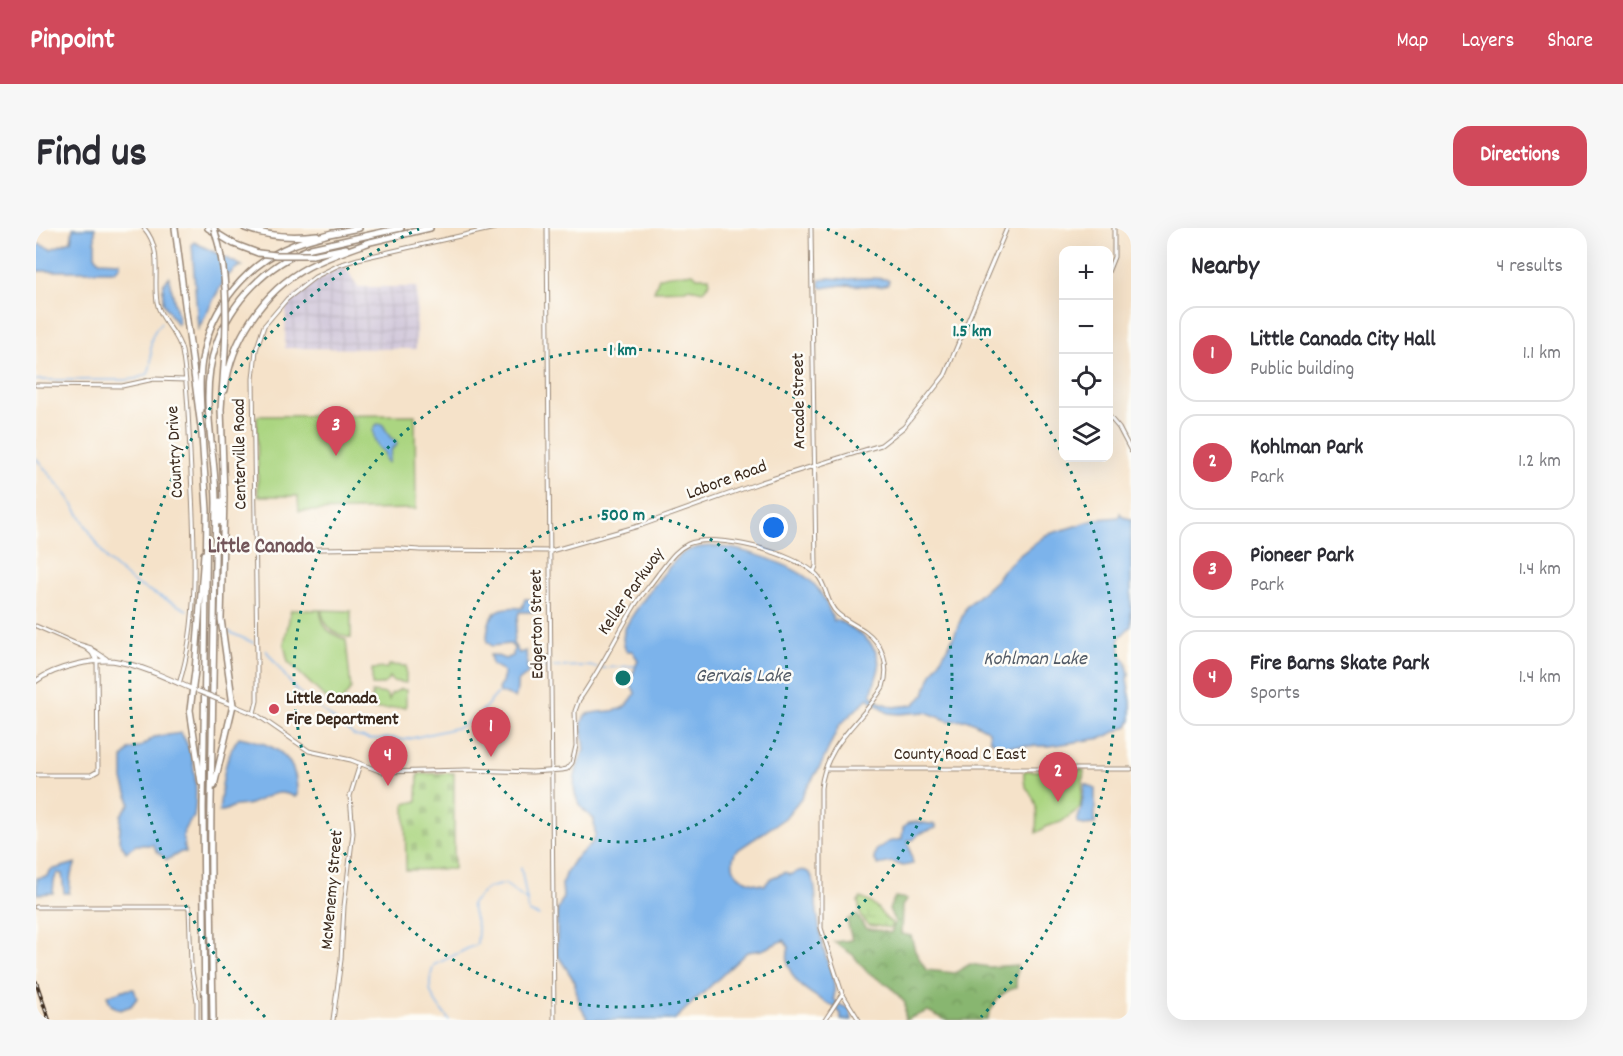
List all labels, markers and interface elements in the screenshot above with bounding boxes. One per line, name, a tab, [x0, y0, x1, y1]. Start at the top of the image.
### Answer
text: Pinpoint	[30, 22, 115, 62]
text: Map	[1397, 27, 1428, 57]
text: Layers	[1461, 27, 1514, 57]
text: Share	[1547, 27, 1593, 57]
text: Find us	[36, 126, 147, 186]
button: Directions	[1453, 126, 1587, 186]
map controls	[1059, 246, 1113, 462]
button: +	[1059, 246, 1113, 300]
text: Nearby	[1191, 249, 1259, 286]
text: 4 results	[1496, 253, 1563, 281]
button: −	[1059, 300, 1113, 354]
text: 1.5 km	[952, 320, 992, 345]
text: Little Canada City Hall	[1250, 325, 1436, 356]
text: 1 km	[609, 339, 637, 364]
text: 1	[1210, 340, 1215, 368]
text: 1.1 km	[1522, 340, 1561, 368]
street label: Arcade Street	[787, 352, 813, 449]
button: locate	[1059, 354, 1113, 408]
text: Public building	[1250, 356, 1354, 384]
street label: Centerville Road	[228, 398, 254, 510]
street label: Country Drive	[161, 405, 191, 499]
pin: 3	[316, 406, 356, 456]
button: layers	[1059, 408, 1113, 462]
text: Kohlman Park	[1250, 433, 1363, 464]
text: 2	[1208, 448, 1217, 476]
text: 1.2 km	[1518, 448, 1561, 476]
street label: Labore Road	[683, 455, 771, 507]
text: Park	[1250, 464, 1284, 492]
text: 500 m	[601, 504, 645, 529]
your location	[759, 513, 788, 542]
district label: Little Canada	[208, 533, 315, 563]
text: Pioneer Park	[1250, 541, 1354, 572]
street label: Keller Parkway	[593, 543, 672, 641]
text: 3	[1208, 556, 1217, 584]
text: 1.4 km	[1518, 556, 1561, 584]
street label: Edgerton Street	[525, 568, 551, 679]
text: Park	[1250, 572, 1284, 600]
water label: Kohlman Lake	[983, 646, 1088, 674]
text: Fire Barns Skate Park	[1250, 649, 1429, 680]
water label: Gervais Lake	[695, 663, 792, 691]
text: 4	[1208, 664, 1217, 692]
text: 1.4 km	[1518, 664, 1561, 692]
centre of rings	[613, 668, 633, 688]
text: Sports	[1250, 680, 1300, 708]
place label: Little Canada Fire Department	[286, 687, 399, 733]
marker: Little Canada Fire Department	[267, 702, 281, 716]
pin: 1	[472, 708, 510, 757]
pin: 4	[368, 736, 408, 786]
street label: County Road C East	[894, 743, 1027, 768]
pin: 2	[1038, 752, 1078, 802]
street label: McMenemy Street	[315, 829, 351, 951]

